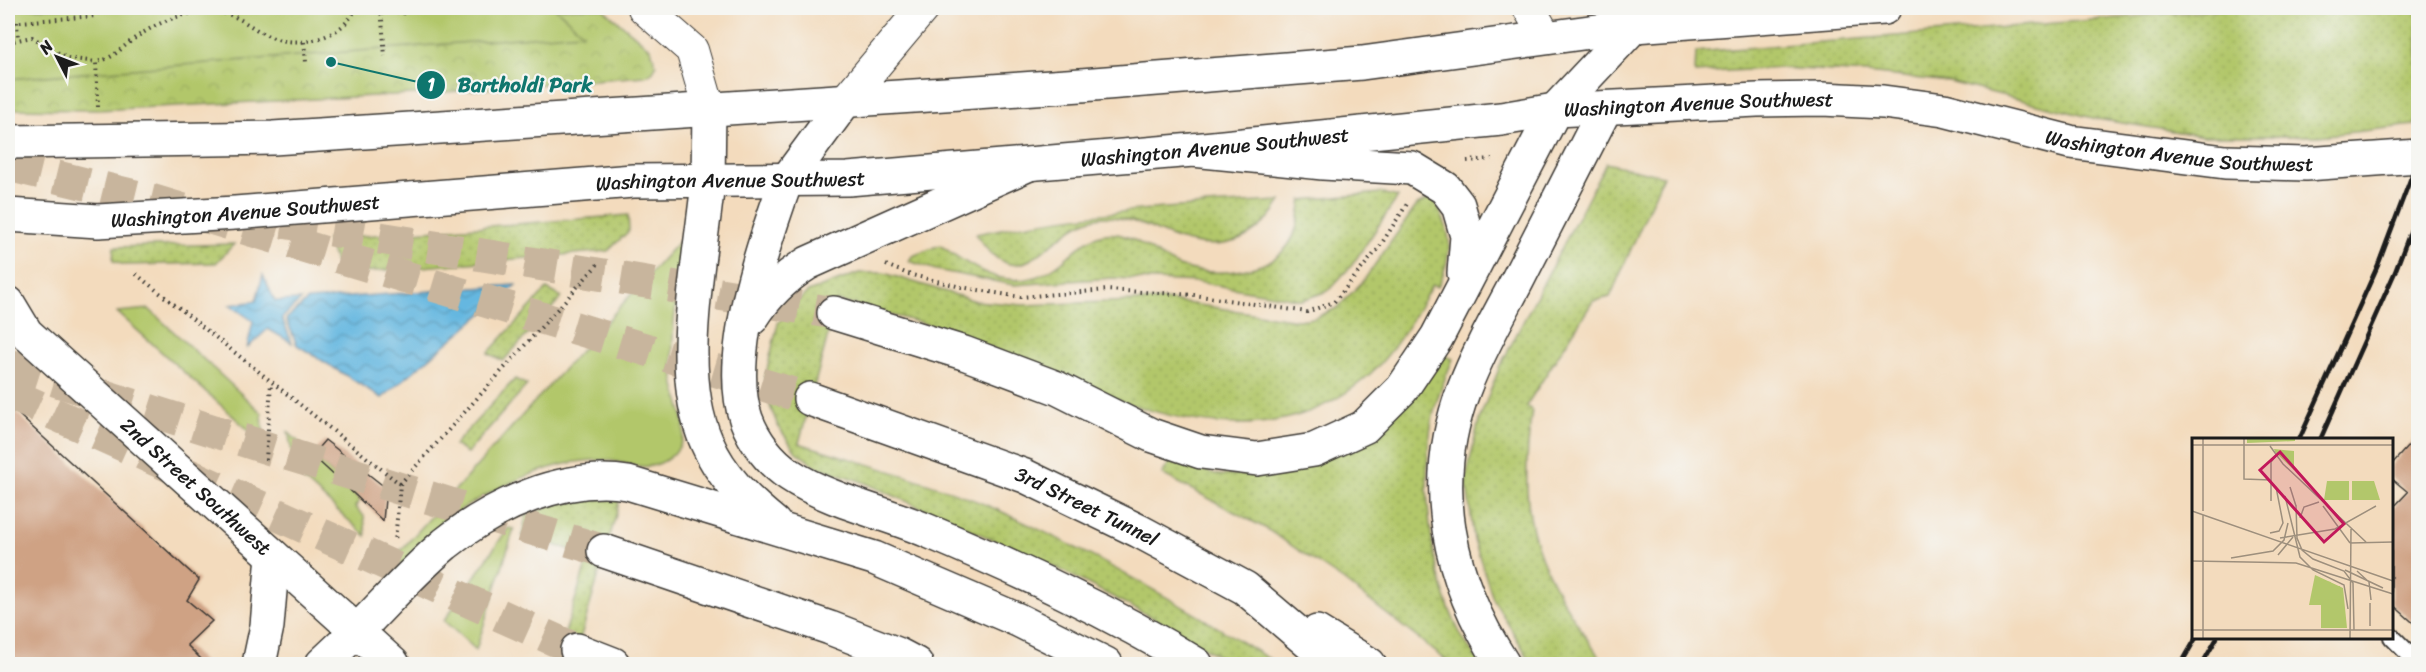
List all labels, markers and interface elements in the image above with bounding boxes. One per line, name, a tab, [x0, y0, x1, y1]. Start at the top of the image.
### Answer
north arrow	[27, 27, 87, 87]
text: N	[31, 33, 61, 62]
callout: Bartholdi Park	[416, 65, 605, 104]
text: Bartholdi Park	[458, 66, 593, 104]
text: 1	[427, 69, 435, 101]
street label: Washington Avenue Southwest	[1563, 81, 1834, 127]
street label: Washington Avenue Southwest	[1079, 117, 1351, 177]
street label: Washington Avenue Southwest	[2042, 119, 2315, 182]
street label: Washington Avenue Southwest	[594, 160, 867, 201]
street label: Washington Avenue Southwest	[110, 184, 382, 238]
street label: 2nd Street Southwest	[112, 408, 280, 565]
inset map	[2192, 438, 2393, 639]
street label: 3rd Street Tunnel	[1010, 456, 1166, 557]

